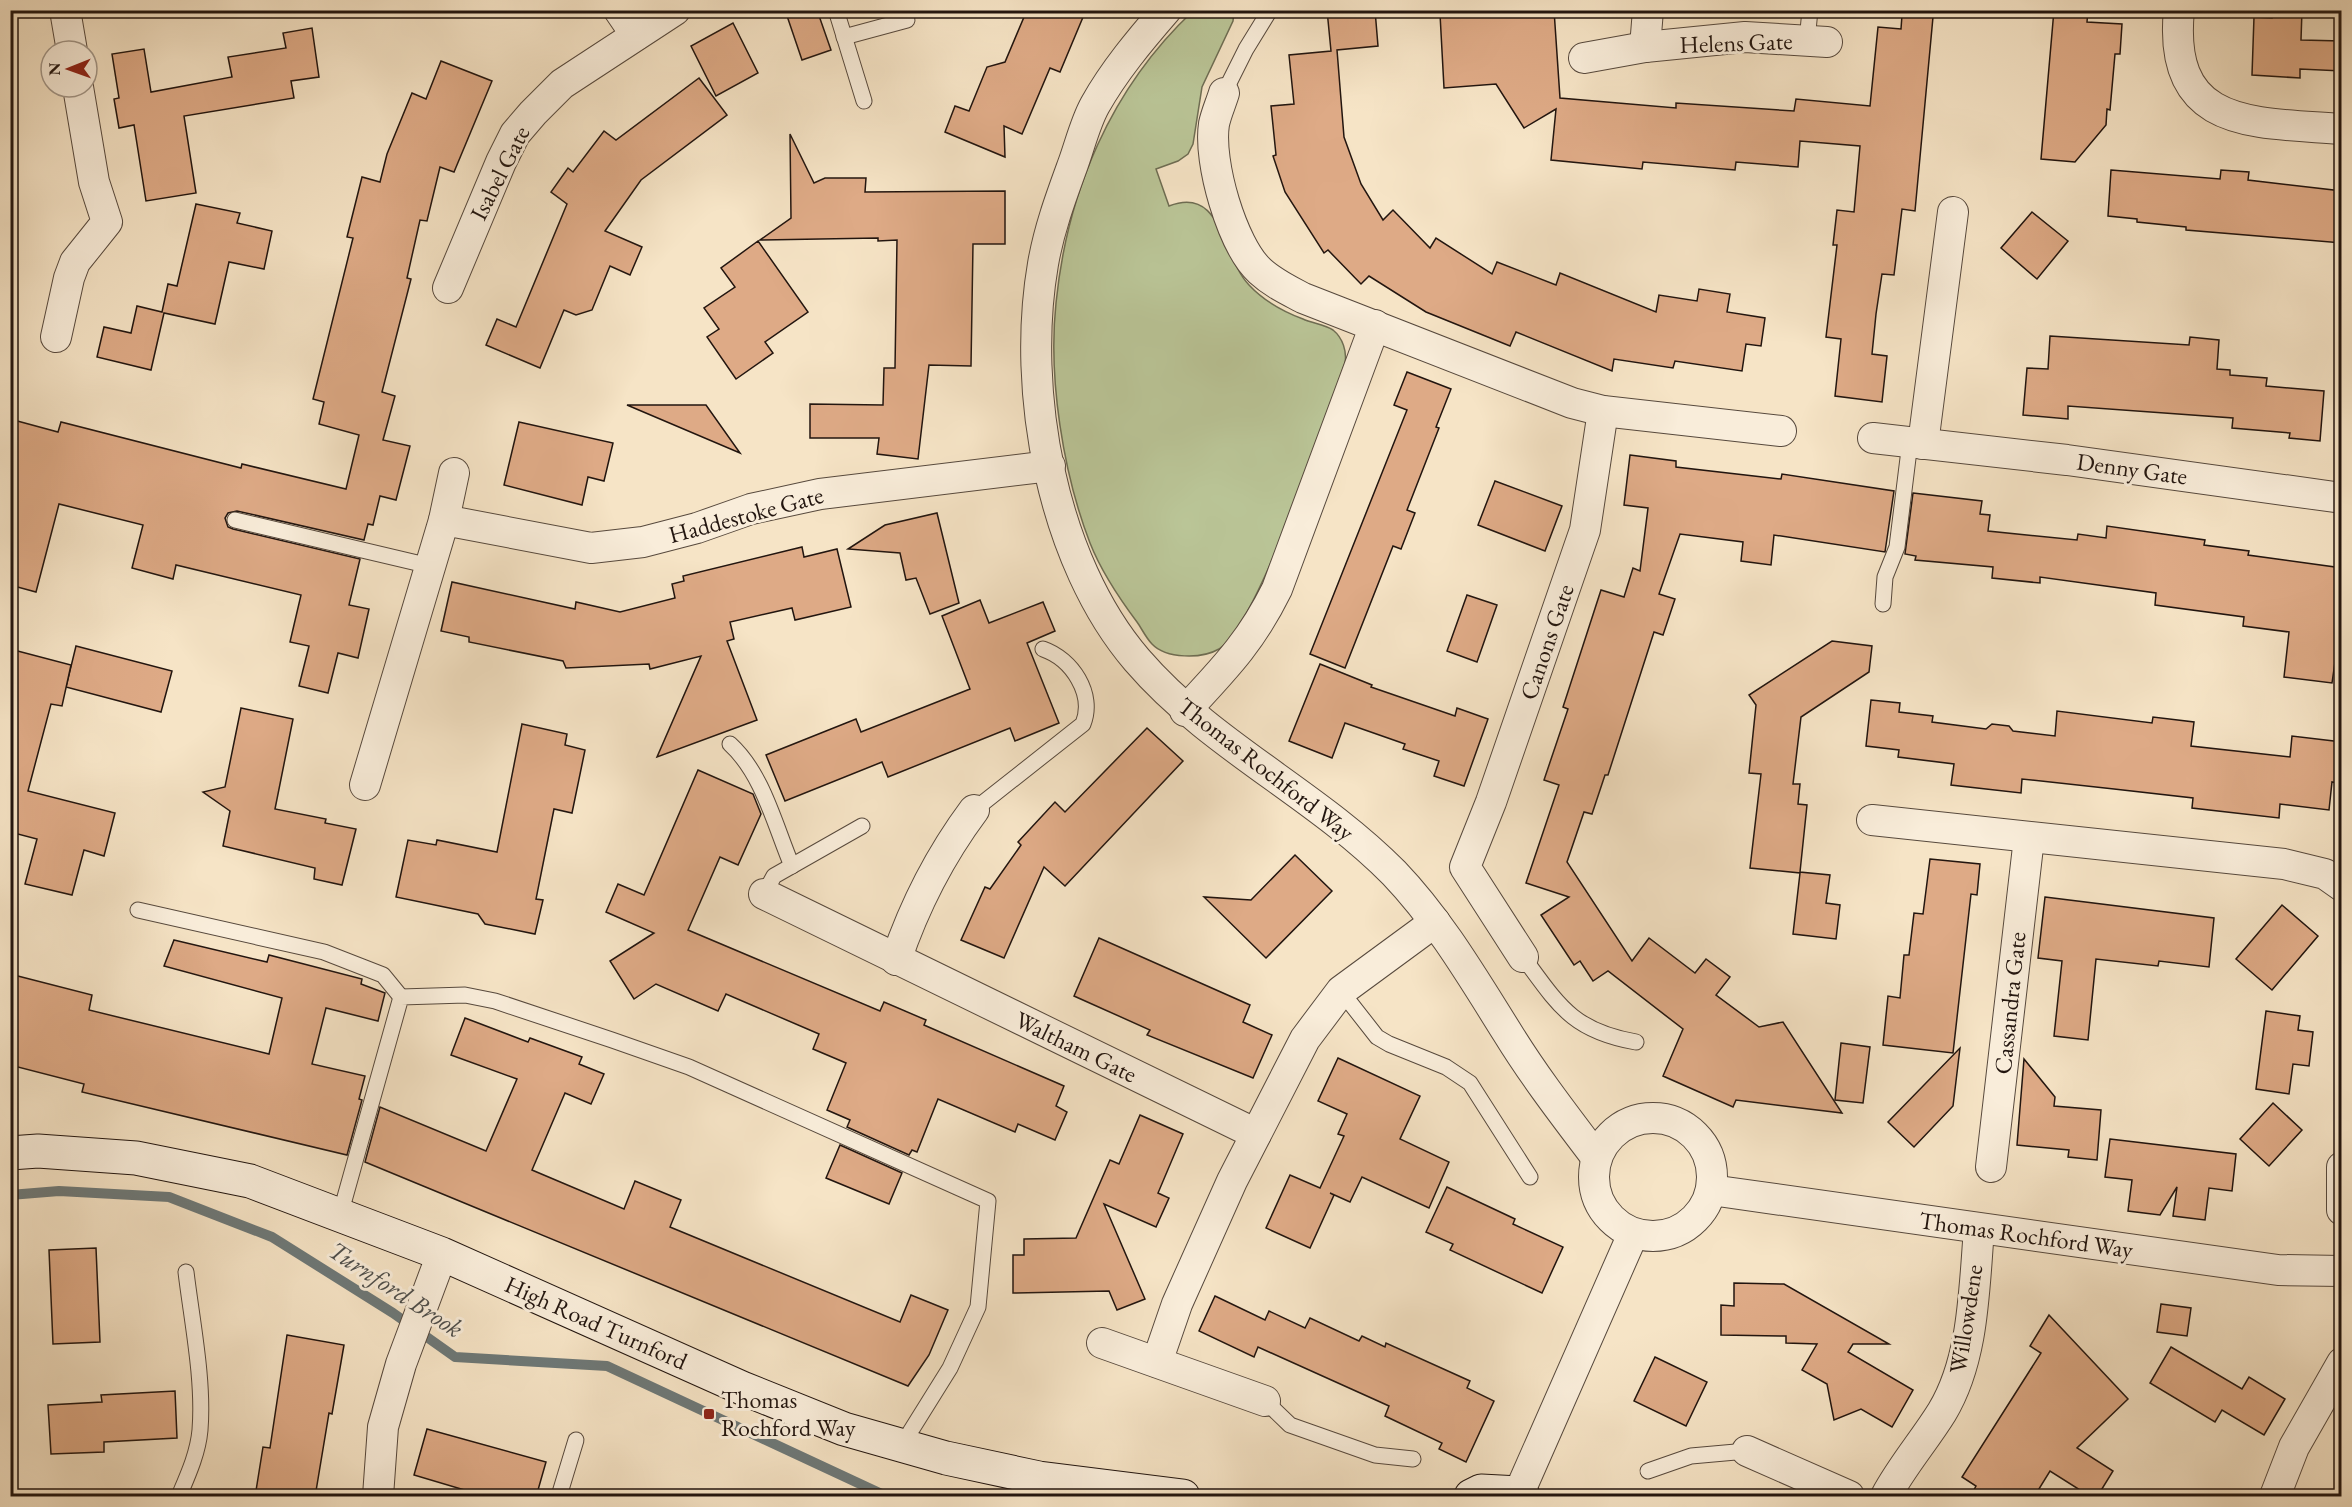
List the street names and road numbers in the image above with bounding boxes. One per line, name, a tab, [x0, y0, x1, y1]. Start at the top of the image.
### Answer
street label: Helens Gate	[1679, 25, 1793, 60]
street label: Isabel Gate	[463, 120, 536, 225]
street label: Denny Gate	[2075, 445, 2189, 492]
street label: Haddestoke Gate	[665, 479, 827, 550]
street label: Canons Gate	[1512, 580, 1581, 704]
street label: Thomas Rochford Way	[1172, 690, 1361, 847]
street label: Cassandra Gate	[1987, 930, 2032, 1076]
street label: Waltham Gate	[1010, 1004, 1142, 1089]
street label: Thomas Rochford Way	[1917, 1204, 2135, 1265]
street label: Willowdene	[1942, 1262, 1989, 1376]
street label: High Road Turnford	[500, 1268, 693, 1377]

